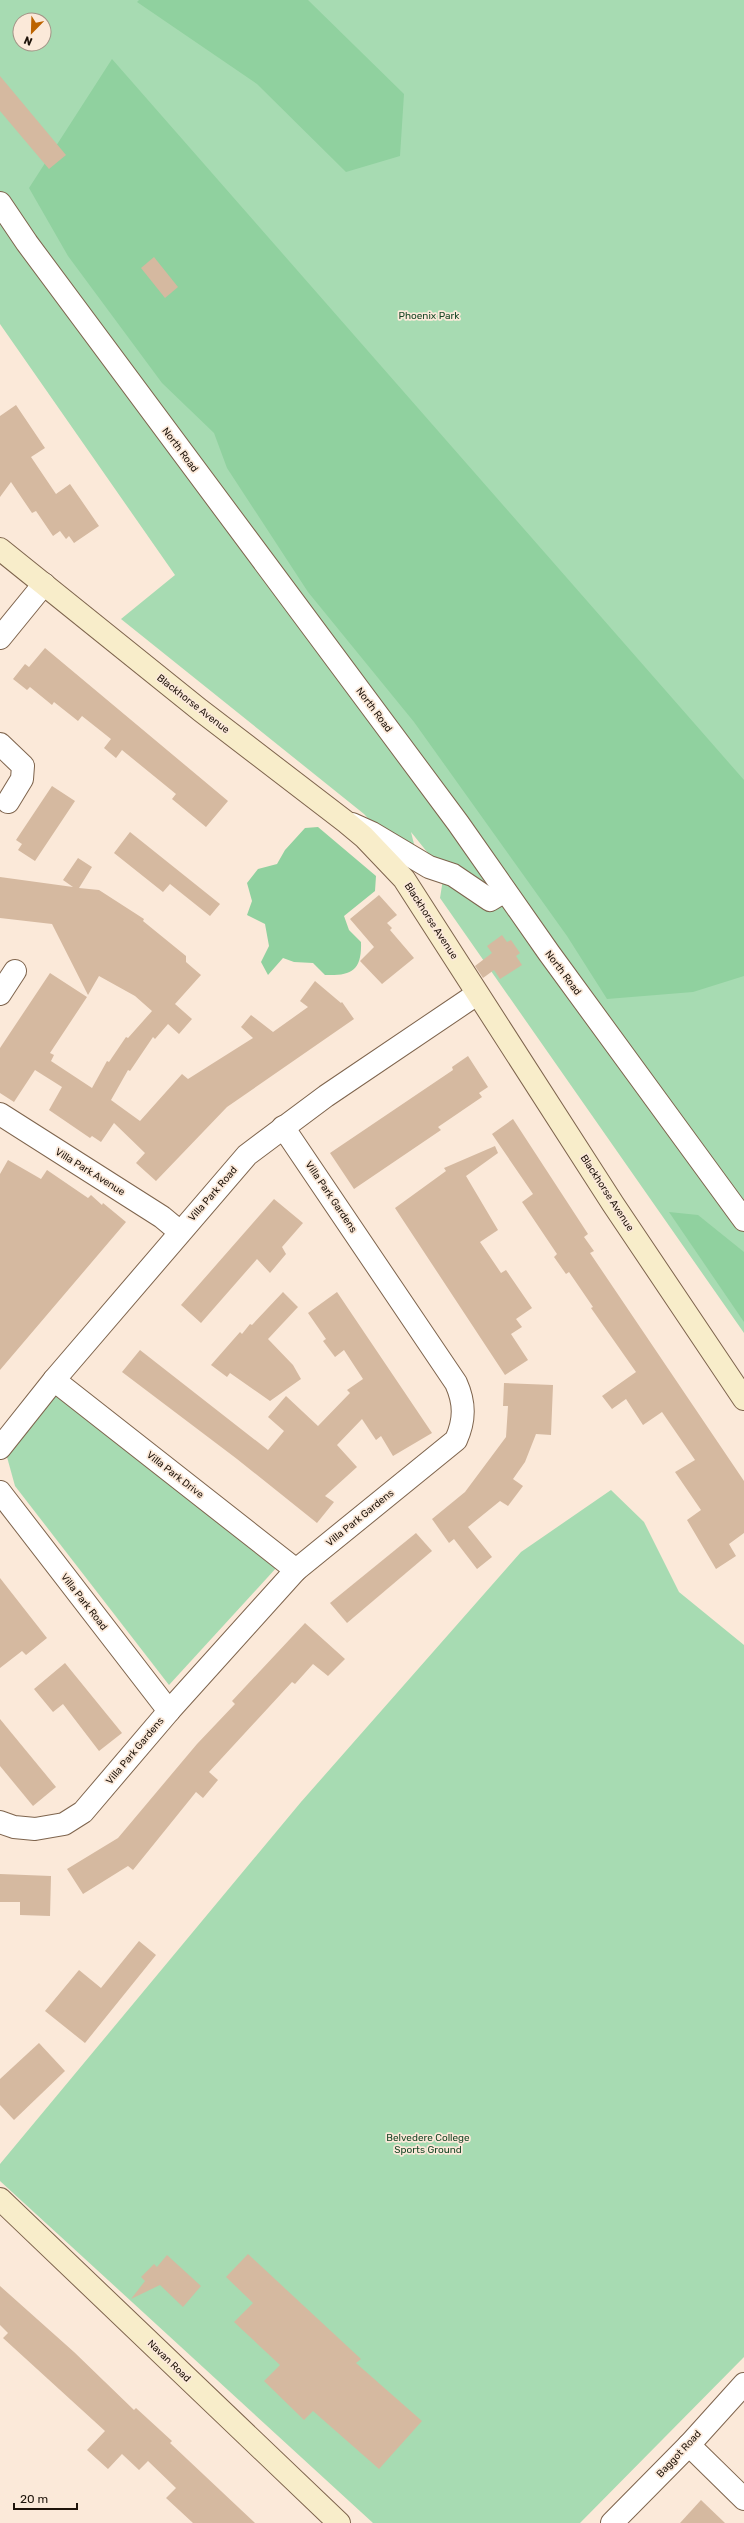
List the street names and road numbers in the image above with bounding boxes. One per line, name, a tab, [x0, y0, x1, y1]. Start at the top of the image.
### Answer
street label: North Road	[159, 425, 201, 475]
street label: Blackhorse Avenue	[154, 672, 232, 736]
street label: North Road	[353, 685, 395, 735]
street label: Blackhorse Avenue	[402, 880, 460, 962]
street label: North Road	[542, 948, 584, 998]
street label: Villa Park Avenue	[53, 1146, 127, 1198]
street label: Blackhorse Avenue	[578, 1152, 636, 1234]
street label: Villa Park Gardens	[303, 1159, 359, 1235]
street label: Villa Park Road	[186, 1164, 240, 1224]
street label: Villa Park Drive	[144, 1449, 206, 1501]
street label: Villa Park Gardens	[324, 1487, 396, 1549]
street label: Villa Park Road	[58, 1571, 110, 1633]
street label: Villa Park Gardens	[104, 1715, 166, 1787]
street label: Navan Road	[145, 2337, 193, 2385]
street label: Baggot Road	[654, 2428, 704, 2480]

